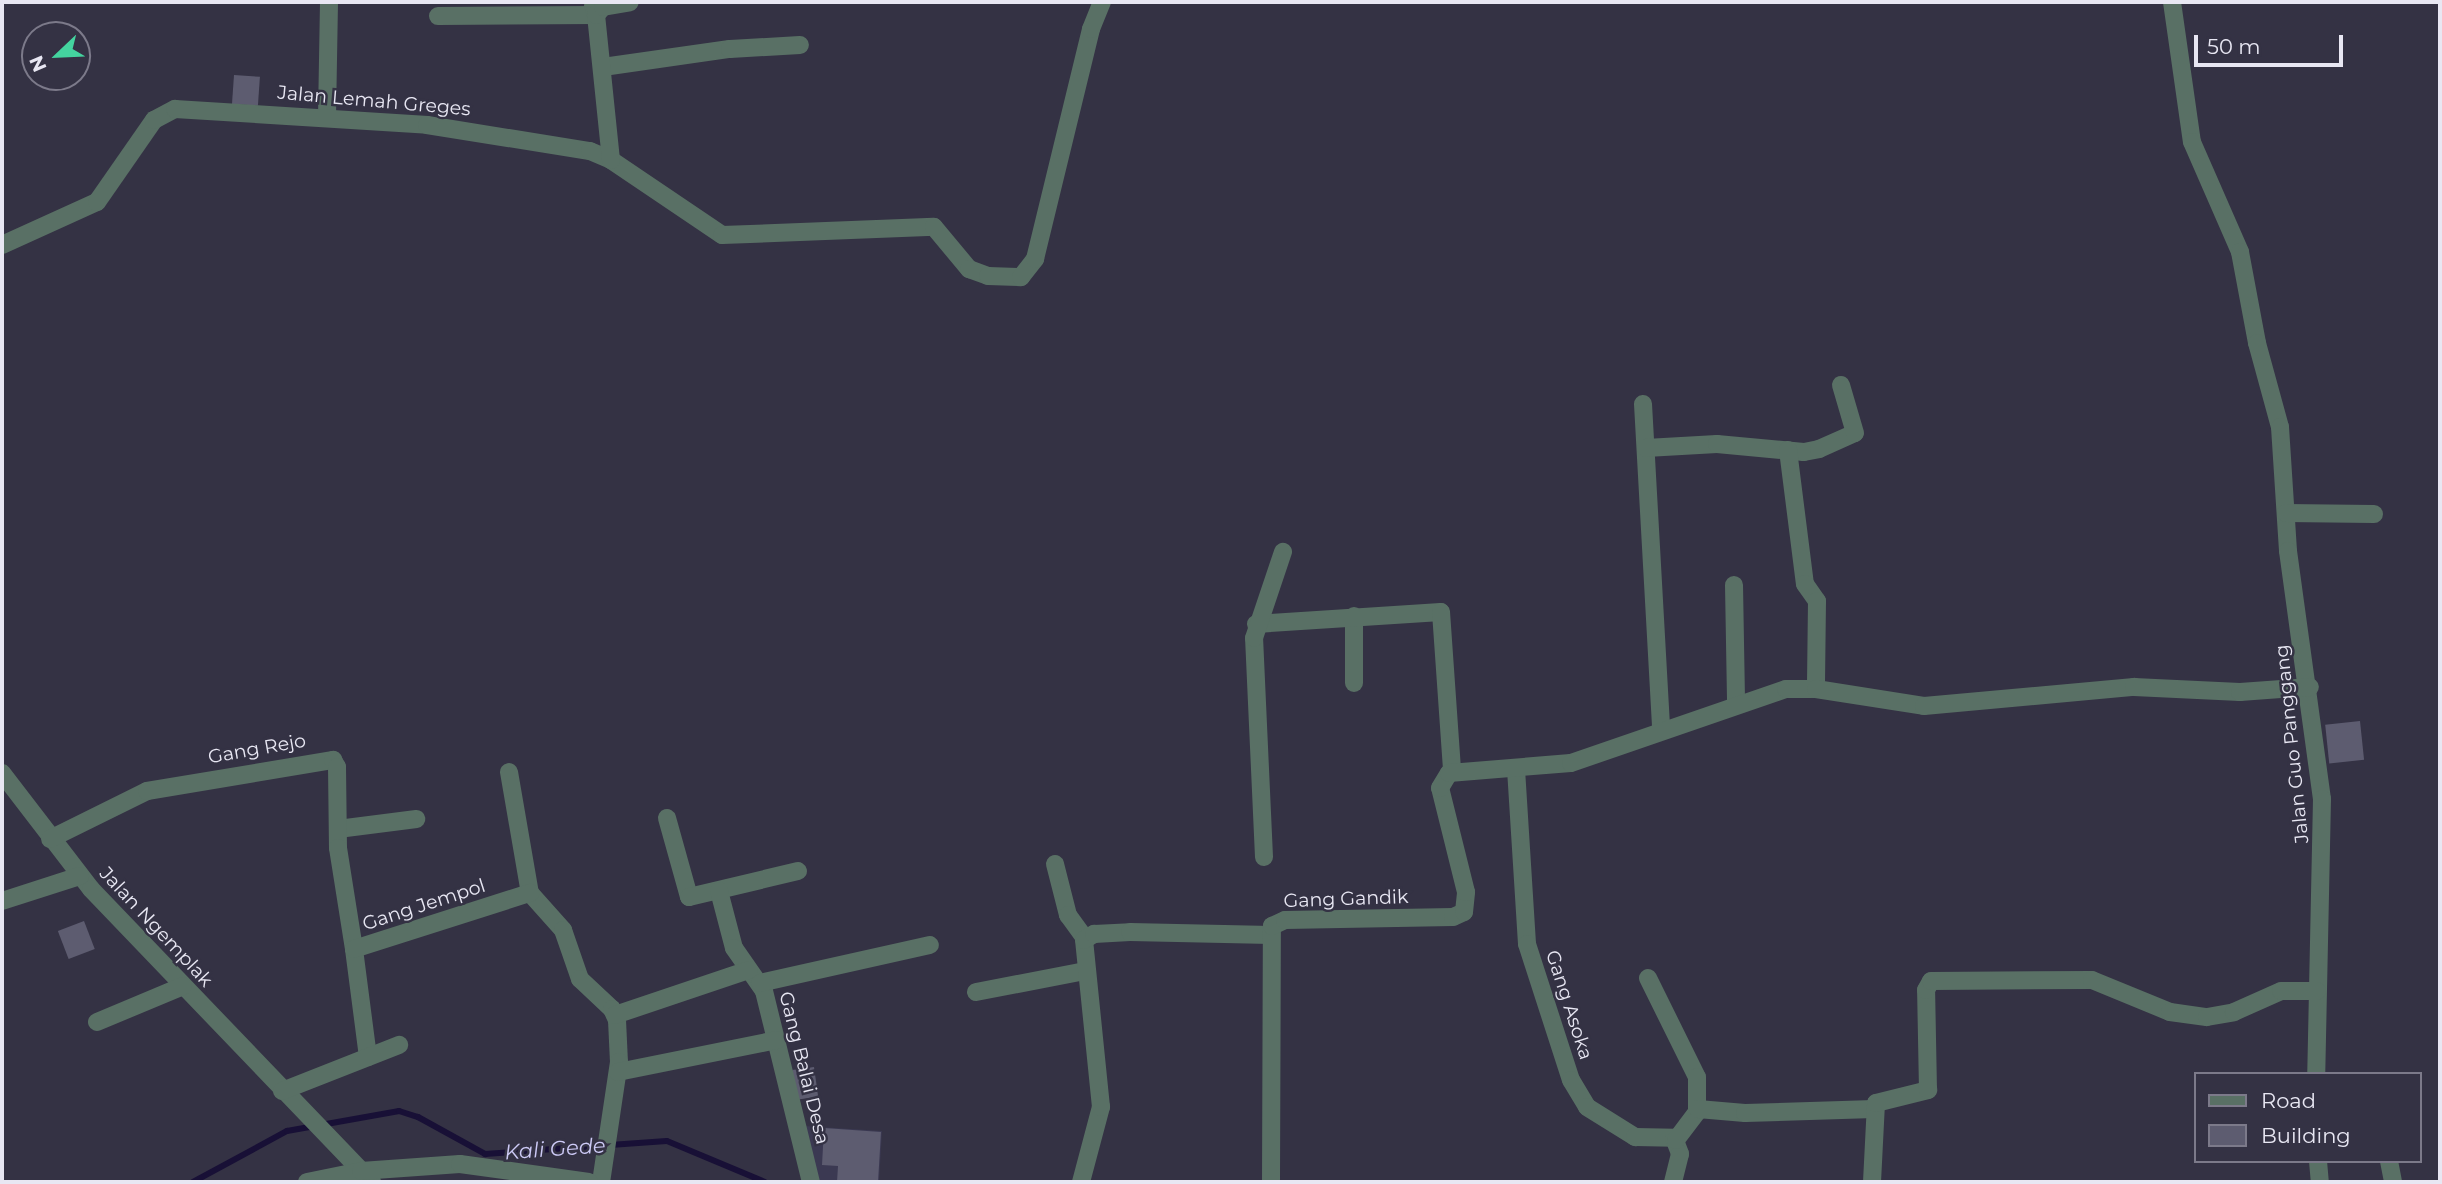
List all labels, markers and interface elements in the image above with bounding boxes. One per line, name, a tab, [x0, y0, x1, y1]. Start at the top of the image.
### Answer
north arrow	[21, 21, 91, 91]
scale bar	[2197, 21, 2346, 65]
text: 50 m	[2207, 34, 2261, 59]
text: N	[24, 52, 52, 75]
street label: Jalan Lemah Greges	[276, 81, 472, 121]
street label: Jalan Guo Panggang	[2270, 643, 2314, 845]
street label: Gang Rejo	[206, 729, 308, 769]
street label: Jalan Ngemplak	[95, 862, 217, 992]
street label: Gang Jempol	[360, 874, 488, 936]
street label: Gang Gandik	[1283, 885, 1409, 913]
street label: Gang Asoka	[1541, 947, 1597, 1063]
street label: Gang Balai Desa	[774, 989, 834, 1147]
legend	[2194, 1072, 2421, 1163]
text: Road	[2261, 1088, 2316, 1113]
text: Building	[2261, 1123, 2351, 1148]
water label: Kali Gede	[504, 1133, 606, 1165]

